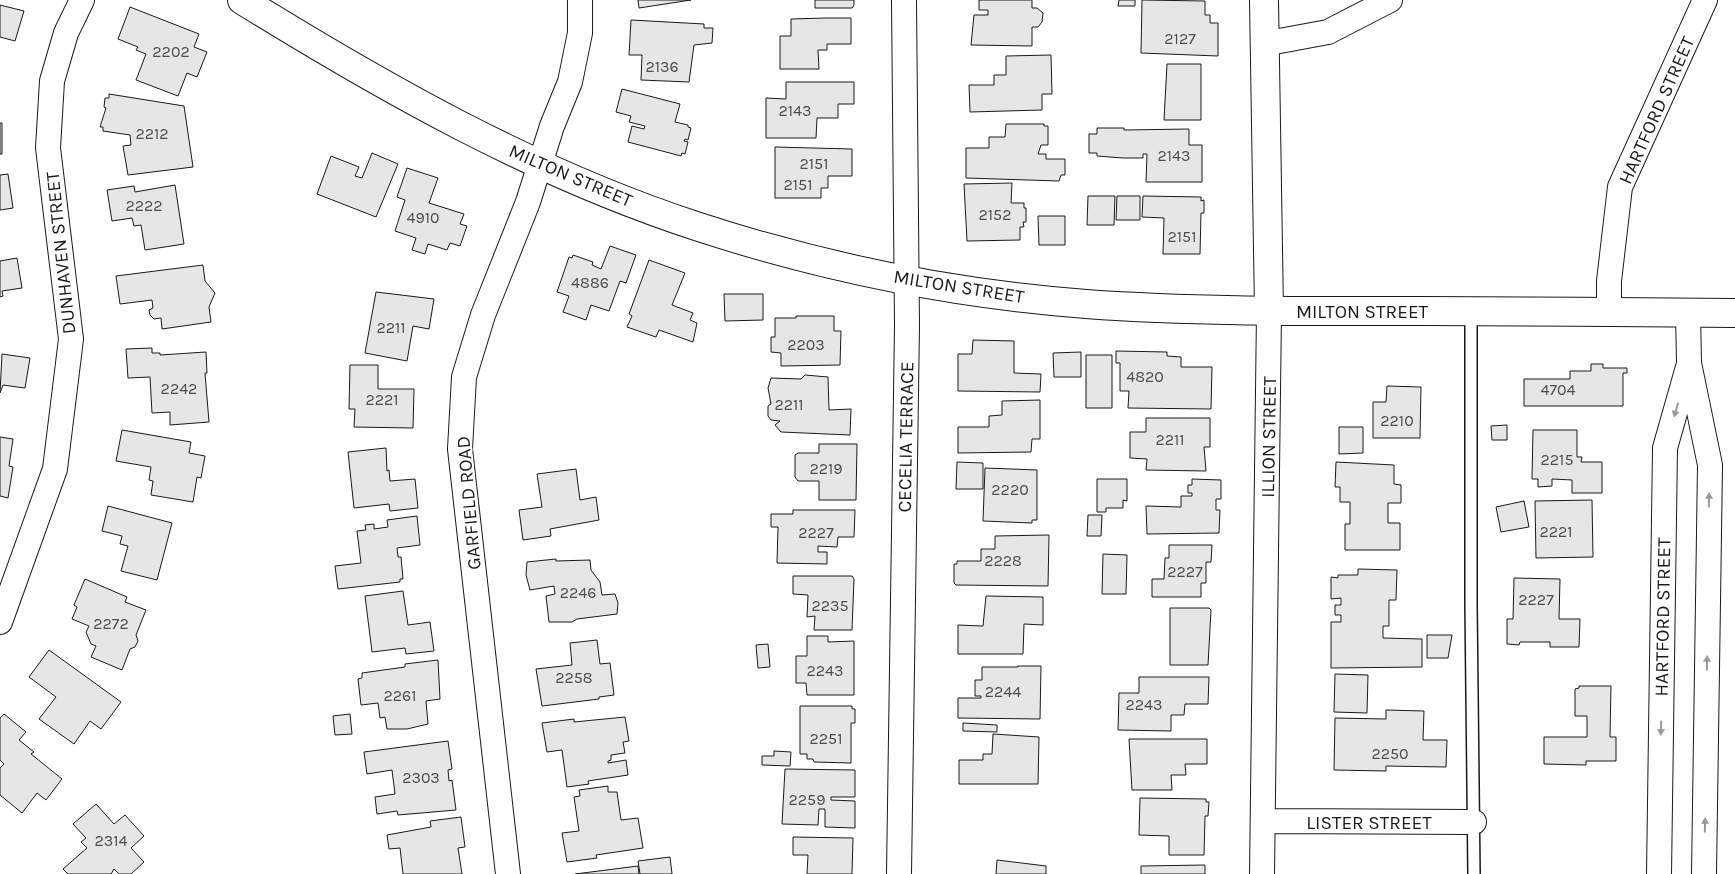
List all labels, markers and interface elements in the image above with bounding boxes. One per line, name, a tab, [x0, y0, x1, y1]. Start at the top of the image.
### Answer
house number: 2127	[1164, 29, 1196, 48]
street label: HARTFORD STREET	[1614, 33, 1700, 188]
house number: 2202	[152, 42, 190, 61]
house number: 2136	[645, 57, 679, 76]
house number: 2143	[779, 101, 811, 120]
house number: 2212	[135, 124, 169, 143]
street label: MILTON STREET	[505, 140, 636, 212]
house number: 2143	[1158, 146, 1190, 165]
house number: 2151	[800, 154, 828, 173]
street label: DUNHAVEN STREET	[41, 170, 80, 335]
house number: 2151	[784, 175, 812, 194]
house number: 2222	[125, 196, 163, 215]
house number: 2152	[979, 205, 1011, 224]
house number: 4910	[407, 208, 440, 227]
house number: 2151	[1168, 227, 1196, 246]
street label: MILTON STREET	[892, 266, 1026, 308]
house number: 4886	[571, 273, 609, 292]
street label: MILTON STREET	[1296, 301, 1429, 323]
house number: 2211	[376, 318, 406, 337]
house number: 2203	[787, 335, 825, 354]
street label: CECELIA TERRACE	[894, 361, 918, 513]
house number: 4820	[1126, 367, 1164, 386]
street label: ILLION STREET	[1257, 376, 1281, 498]
house number: 2242	[161, 379, 197, 398]
house number: 4704	[1541, 380, 1575, 399]
house number: 2221	[365, 390, 399, 409]
house number: 2211	[774, 395, 804, 414]
one-way arrow	[1672, 402, 1680, 417]
house number: 2210	[1380, 411, 1414, 430]
house number: 2211	[1155, 430, 1185, 449]
street label: GARFIELD ROAD	[452, 435, 486, 571]
house number: 2215	[1541, 450, 1573, 469]
house number: 2219	[809, 459, 843, 478]
house number: 2220	[991, 480, 1029, 499]
one-way arrow	[1705, 492, 1713, 508]
house number: 2221	[1539, 522, 1573, 541]
house number: 2227	[798, 523, 834, 542]
street label: HARTFORD STREET	[1651, 537, 1675, 697]
house number: 2228	[984, 551, 1022, 570]
house number: 2227	[1167, 562, 1203, 581]
house number: 2246	[560, 583, 596, 602]
house number: 2227	[1518, 590, 1554, 609]
house number: 2235	[811, 596, 849, 615]
house number: 2272	[93, 614, 129, 633]
one-way arrow	[1703, 655, 1711, 671]
house number: 2243	[807, 661, 843, 680]
house number: 2258	[555, 668, 593, 687]
house number: 2244	[985, 682, 1021, 701]
house number: 2261	[384, 686, 417, 705]
house number: 2243	[1126, 695, 1162, 714]
one-way arrow	[1656, 721, 1664, 737]
house number: 2251	[810, 729, 842, 748]
house number: 2250	[1371, 744, 1409, 763]
house number: 2303	[402, 768, 440, 787]
house number: 2259	[789, 790, 825, 809]
street label: LISTER STREET	[1306, 812, 1432, 834]
one-way arrow	[1701, 817, 1709, 833]
house number: 2314	[95, 831, 128, 850]

